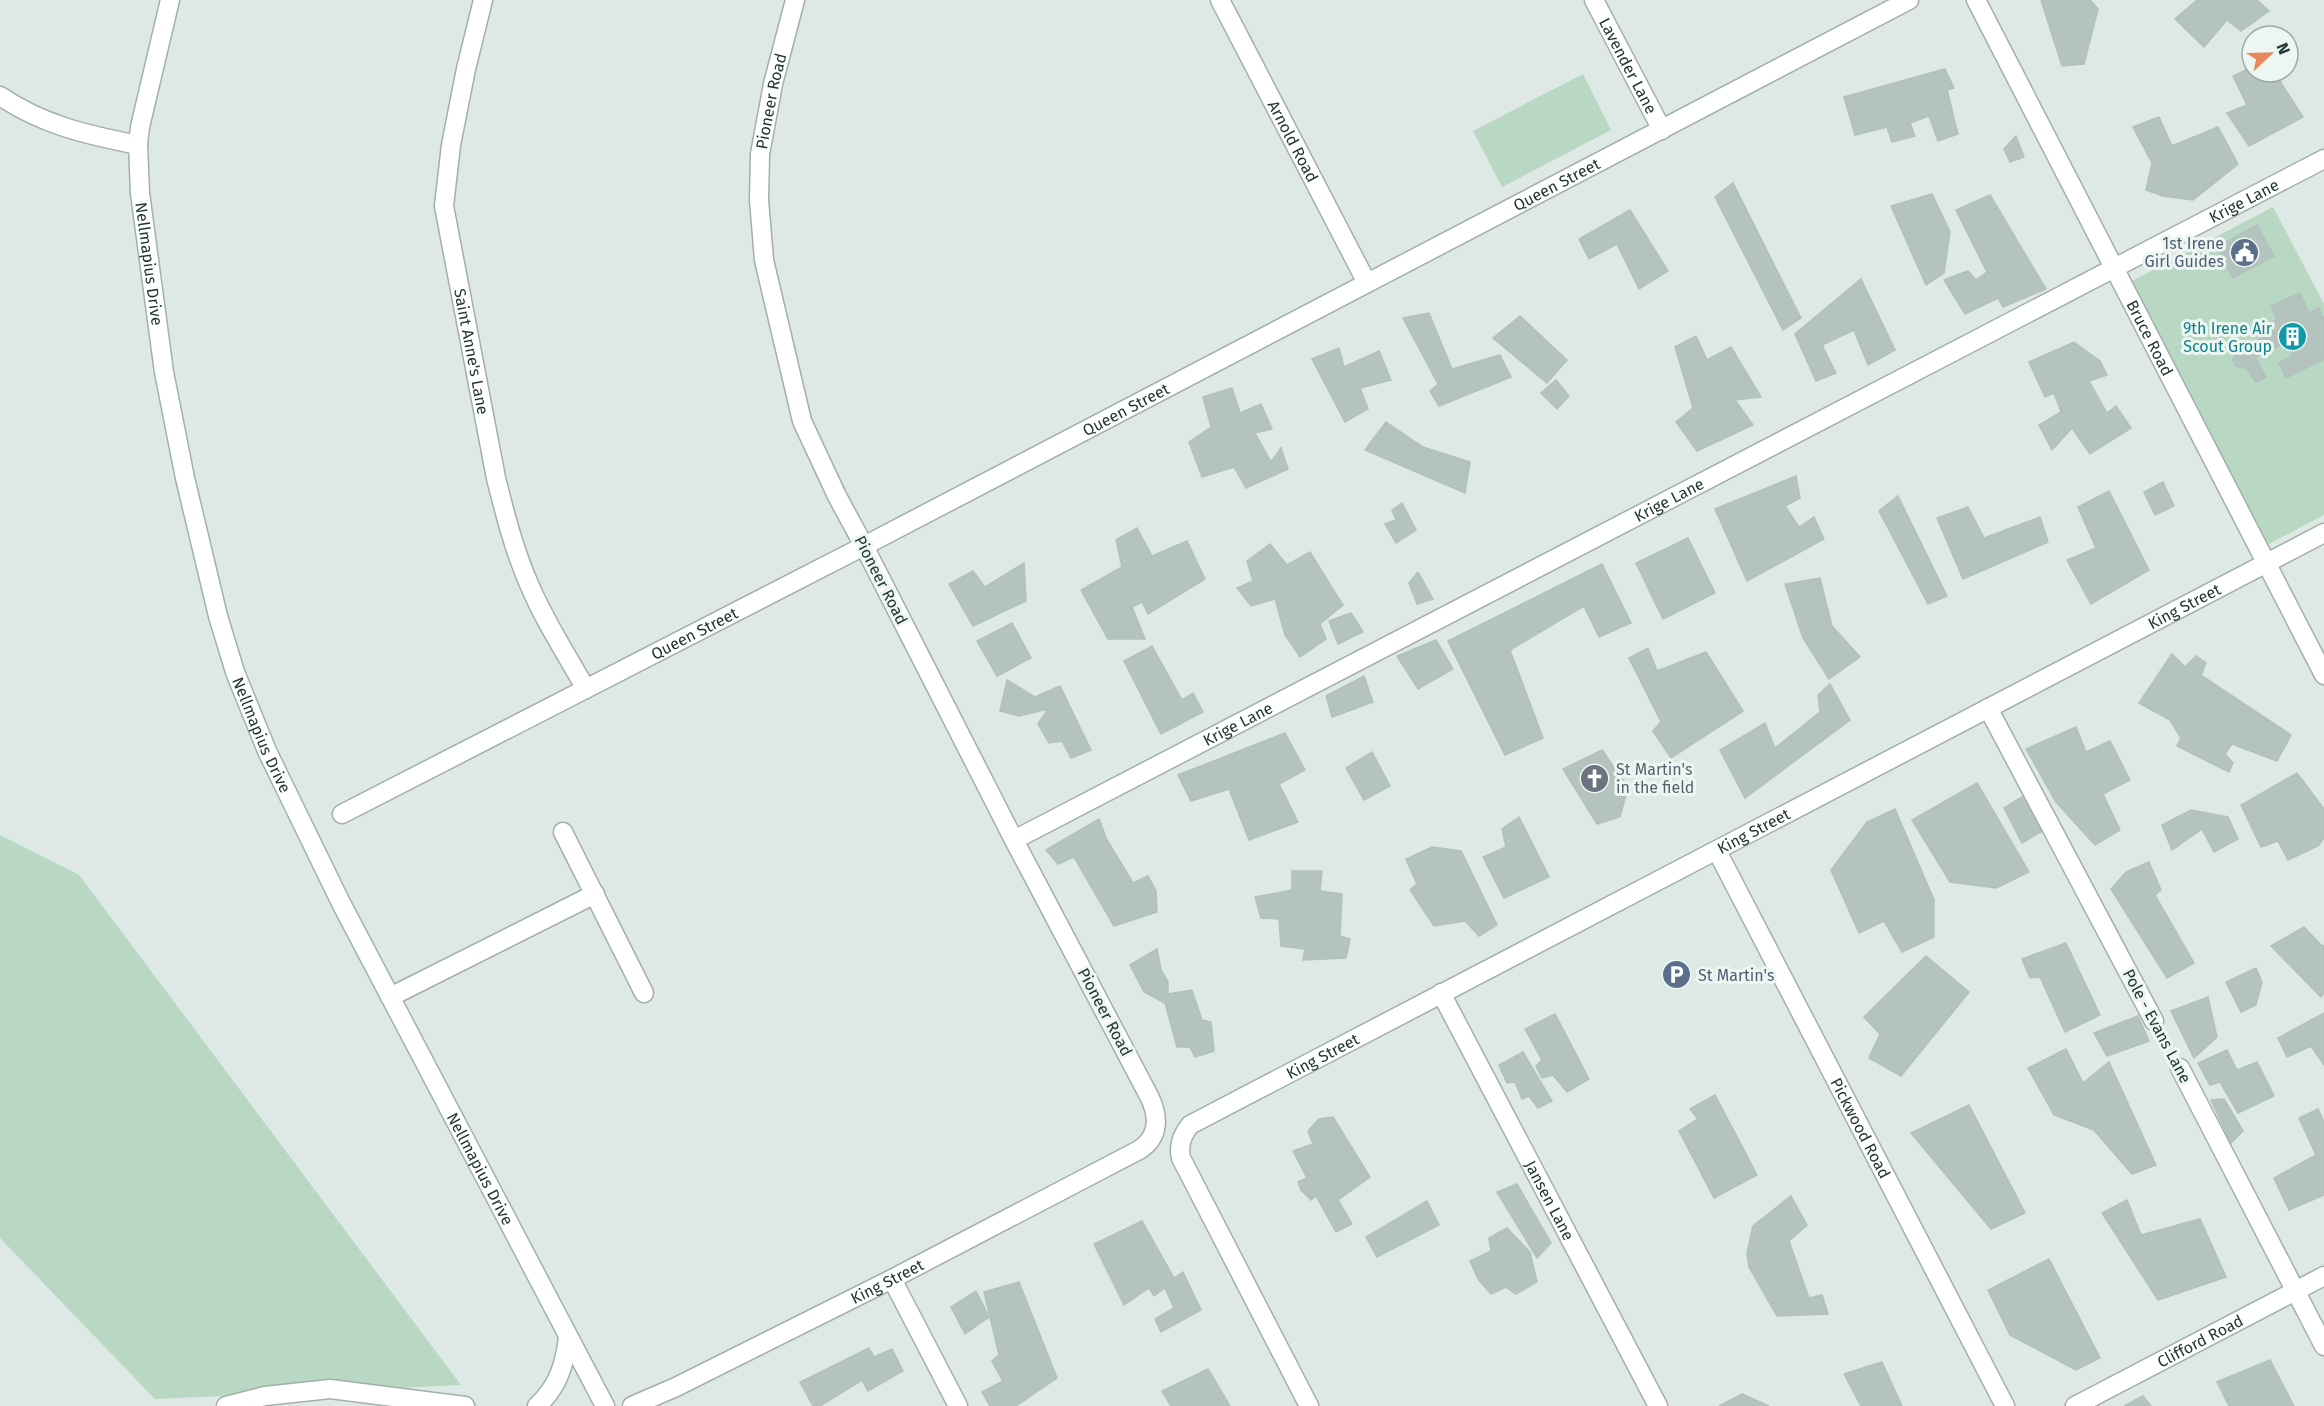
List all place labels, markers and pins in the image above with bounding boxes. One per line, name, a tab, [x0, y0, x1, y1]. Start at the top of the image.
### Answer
place label: 1st Irene Girl Guides	[2145, 234, 2224, 271]
public building icon: 1st Irene Girl Guides	[2229, 236, 2261, 268]
place label: 9th Irene Air Scout Group	[2183, 319, 2273, 356]
building icon: 9th Irene Air Scout Group	[2277, 321, 2309, 353]
place label: St Martin's in the field	[1616, 760, 1694, 797]
church icon: St Martin's in the field	[1579, 762, 1611, 794]
parking icon: St Martin's	[1661, 959, 1693, 991]
place label: St Martin's	[1698, 966, 1774, 985]

